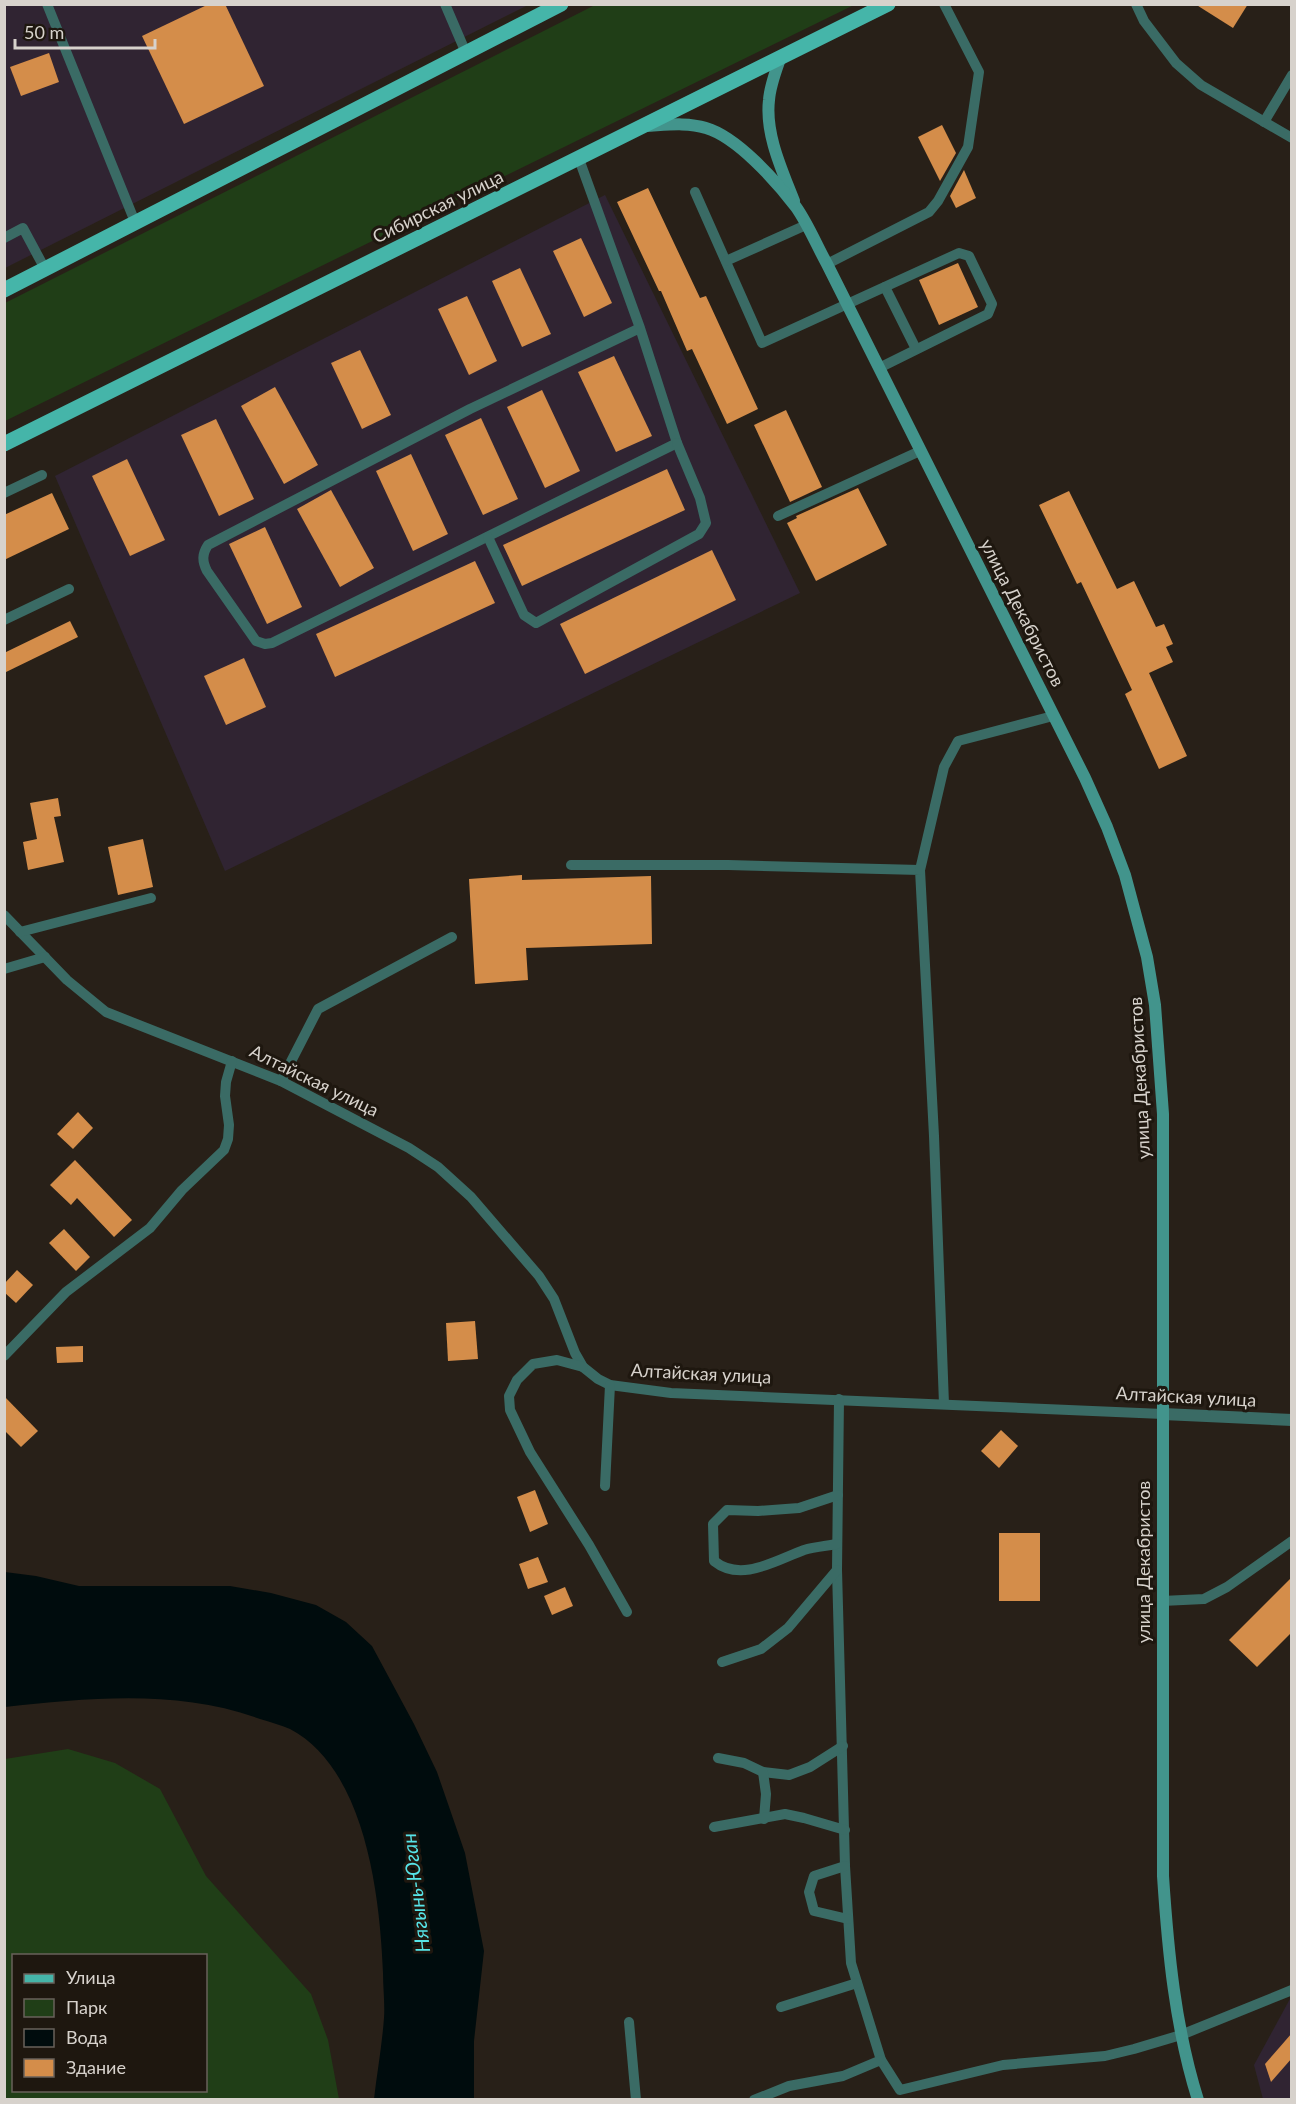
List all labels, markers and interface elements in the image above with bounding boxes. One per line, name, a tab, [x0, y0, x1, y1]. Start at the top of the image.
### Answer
scale bar	[15, 12, 154, 50]
text: 50 m	[24, 21, 64, 43]
street label: Сибирская улица	[369, 165, 507, 247]
street label: улица Декабристов	[976, 535, 1070, 690]
street label: улица Декабристов	[1124, 996, 1154, 1160]
street label: Алтайская улица	[246, 1039, 382, 1121]
street label: Алтайская улица	[630, 1358, 772, 1388]
street label: Алтайская улица	[1115, 1381, 1257, 1411]
street label: улица Декабристов	[1132, 1481, 1154, 1643]
water label: Нягынь-Юган	[396, 1832, 434, 1954]
legend	[12, 1954, 207, 2092]
text: Улица	[66, 1966, 116, 1988]
text: Парк	[66, 1996, 108, 2018]
text: Вода	[66, 2026, 107, 2048]
text: Здание	[66, 2056, 126, 2078]

